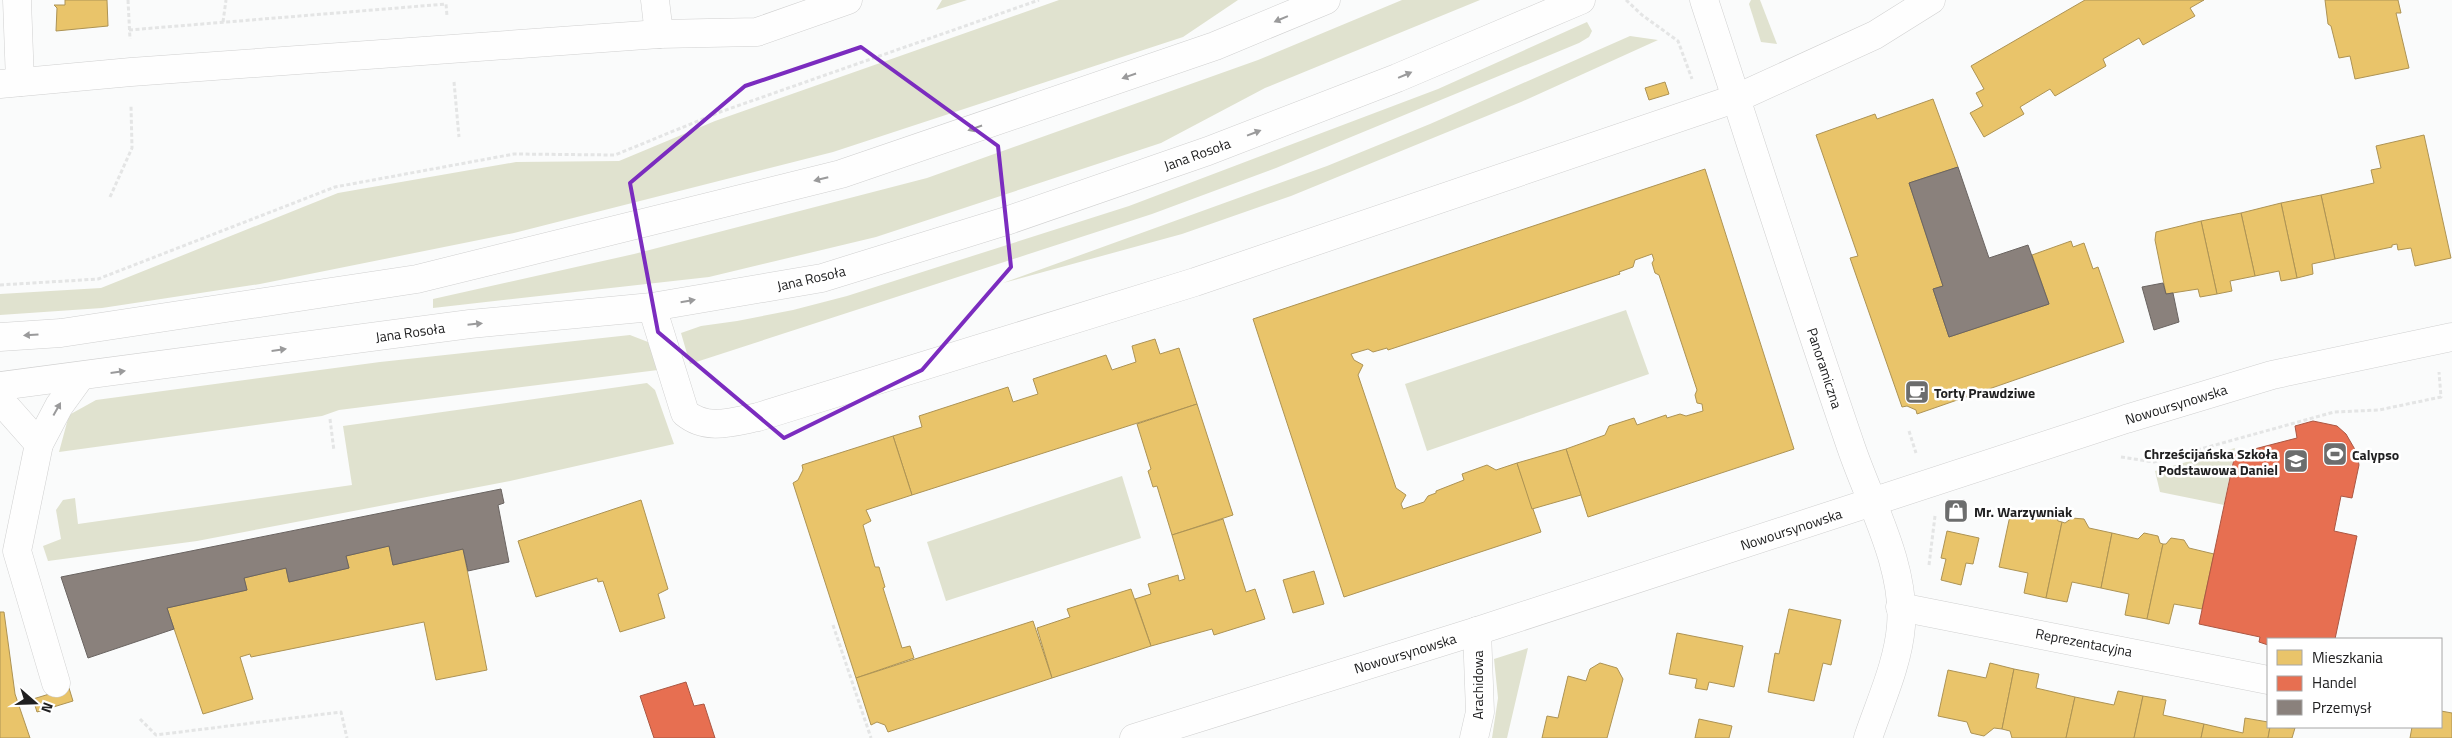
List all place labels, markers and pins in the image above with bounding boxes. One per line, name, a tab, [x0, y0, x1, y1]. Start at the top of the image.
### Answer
cafe icon: Torty Prawdziwe	[1904, 379, 1930, 405]
place label: Torty Prawdziwe	[1934, 382, 2035, 403]
sports icon: Calypso	[2322, 441, 2348, 467]
place label: Chrześcijańska Szkoła Podstawowa Daniel	[2144, 443, 2278, 480]
place label: Calypso	[2352, 444, 2399, 465]
school or university icon: Chrześcijańska Szkoła Podstawowa Daniel	[2283, 448, 2309, 474]
shop icon: Mr. Warzywniak	[1943, 498, 1969, 524]
place label: Mr. Warzywniak	[1974, 501, 2073, 522]

